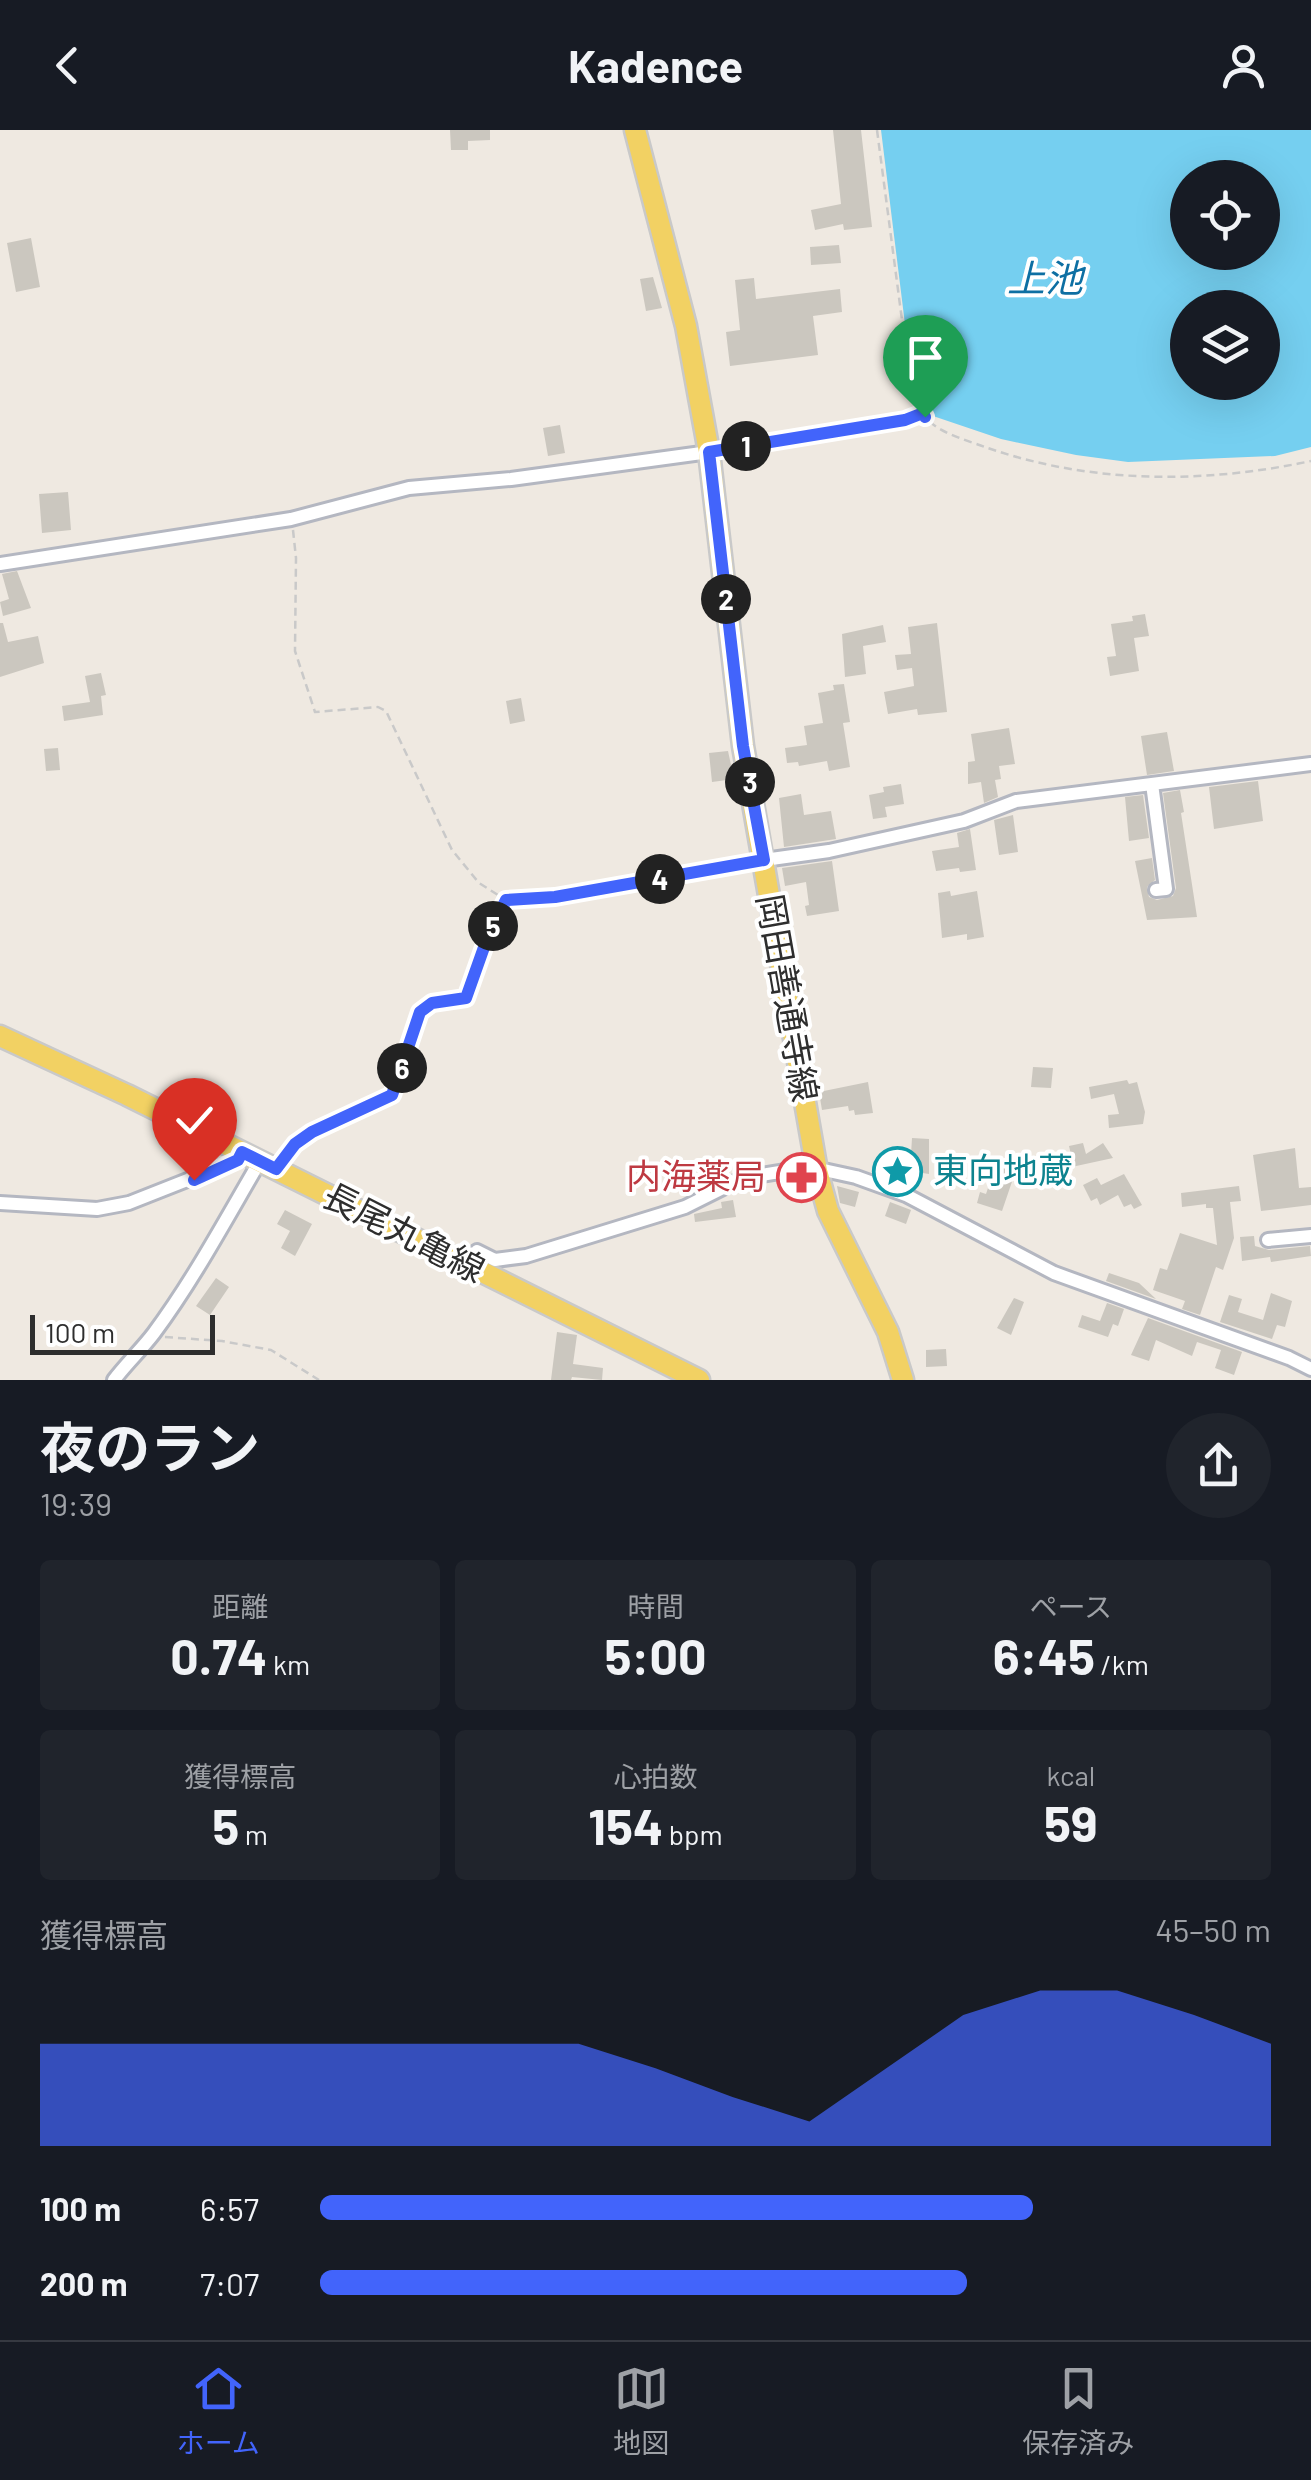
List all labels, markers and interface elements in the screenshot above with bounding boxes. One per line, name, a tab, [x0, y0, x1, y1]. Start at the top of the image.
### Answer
icon: back	[40, 38, 95, 93]
text: Kadence	[568, 38, 743, 92]
icon: person	[1216, 38, 1271, 93]
map controls	[1170, 160, 1280, 400]
button: locate	[1170, 160, 1280, 270]
water label: 上池	[1007, 254, 1087, 300]
button: layers	[1170, 290, 1280, 400]
pin	[883, 315, 968, 418]
icon: arrive	[898, 330, 953, 385]
pin: 1	[721, 421, 771, 471]
text: 1	[741, 429, 751, 463]
pin: 2	[701, 574, 751, 624]
text: 2	[718, 582, 734, 616]
pin: 3	[725, 757, 775, 807]
text: 3	[742, 765, 758, 799]
pin: 4	[635, 854, 685, 904]
text: 4	[652, 862, 668, 896]
street label: 岡田善通寺線	[750, 891, 828, 1105]
pin: 5	[468, 901, 518, 951]
text: 5	[485, 909, 501, 943]
pin: 6	[377, 1043, 427, 1093]
text: 6	[394, 1051, 410, 1085]
pin	[152, 1078, 237, 1181]
icon: check	[167, 1093, 222, 1148]
place icon: 東向地蔵	[872, 1145, 924, 1197]
place label: 東向地蔵	[933, 1148, 1073, 1190]
pharmacy icon: 内海薬局	[775, 1151, 827, 1203]
place label: 内海薬局	[626, 1154, 766, 1196]
street label: 長尾丸亀線	[317, 1173, 492, 1290]
scale bar	[30, 1310, 215, 1354]
text: 100 m	[45, 1315, 115, 1349]
text: 夜のラン	[40, 1413, 260, 1479]
button: share	[1166, 1413, 1271, 1518]
text: 19:39	[40, 1484, 112, 1522]
text: 距離	[212, 1589, 268, 1623]
text: 時間	[627, 1589, 684, 1623]
text: ペース	[1030, 1589, 1112, 1623]
text: 0.74	[170, 1625, 267, 1685]
text: 5:00	[604, 1625, 707, 1685]
text: 6:45	[993, 1625, 1095, 1685]
text: km	[267, 1647, 310, 1681]
text: /km	[1095, 1647, 1149, 1681]
text: kcal	[1046, 1758, 1095, 1792]
text: 獲得標高	[184, 1759, 296, 1793]
text: 心拍数	[613, 1759, 698, 1793]
text: 59	[1044, 1792, 1098, 1852]
text: 5	[212, 1795, 239, 1855]
text: 154	[588, 1795, 663, 1855]
text: m	[239, 1817, 268, 1851]
text: bpm	[663, 1817, 723, 1851]
text: 45–50 m	[1155, 1910, 1271, 1948]
text: 獲得標高	[40, 1915, 168, 1953]
text: 100 m	[40, 2189, 121, 2227]
text: 6:57	[200, 2189, 259, 2227]
text: 200 m	[40, 2264, 128, 2302]
text: 7:07	[200, 2264, 259, 2302]
tab: ホーム	[177, 2361, 260, 2461]
tab: 地図	[613, 2361, 669, 2461]
tab: 保存済み	[1022, 2361, 1134, 2461]

